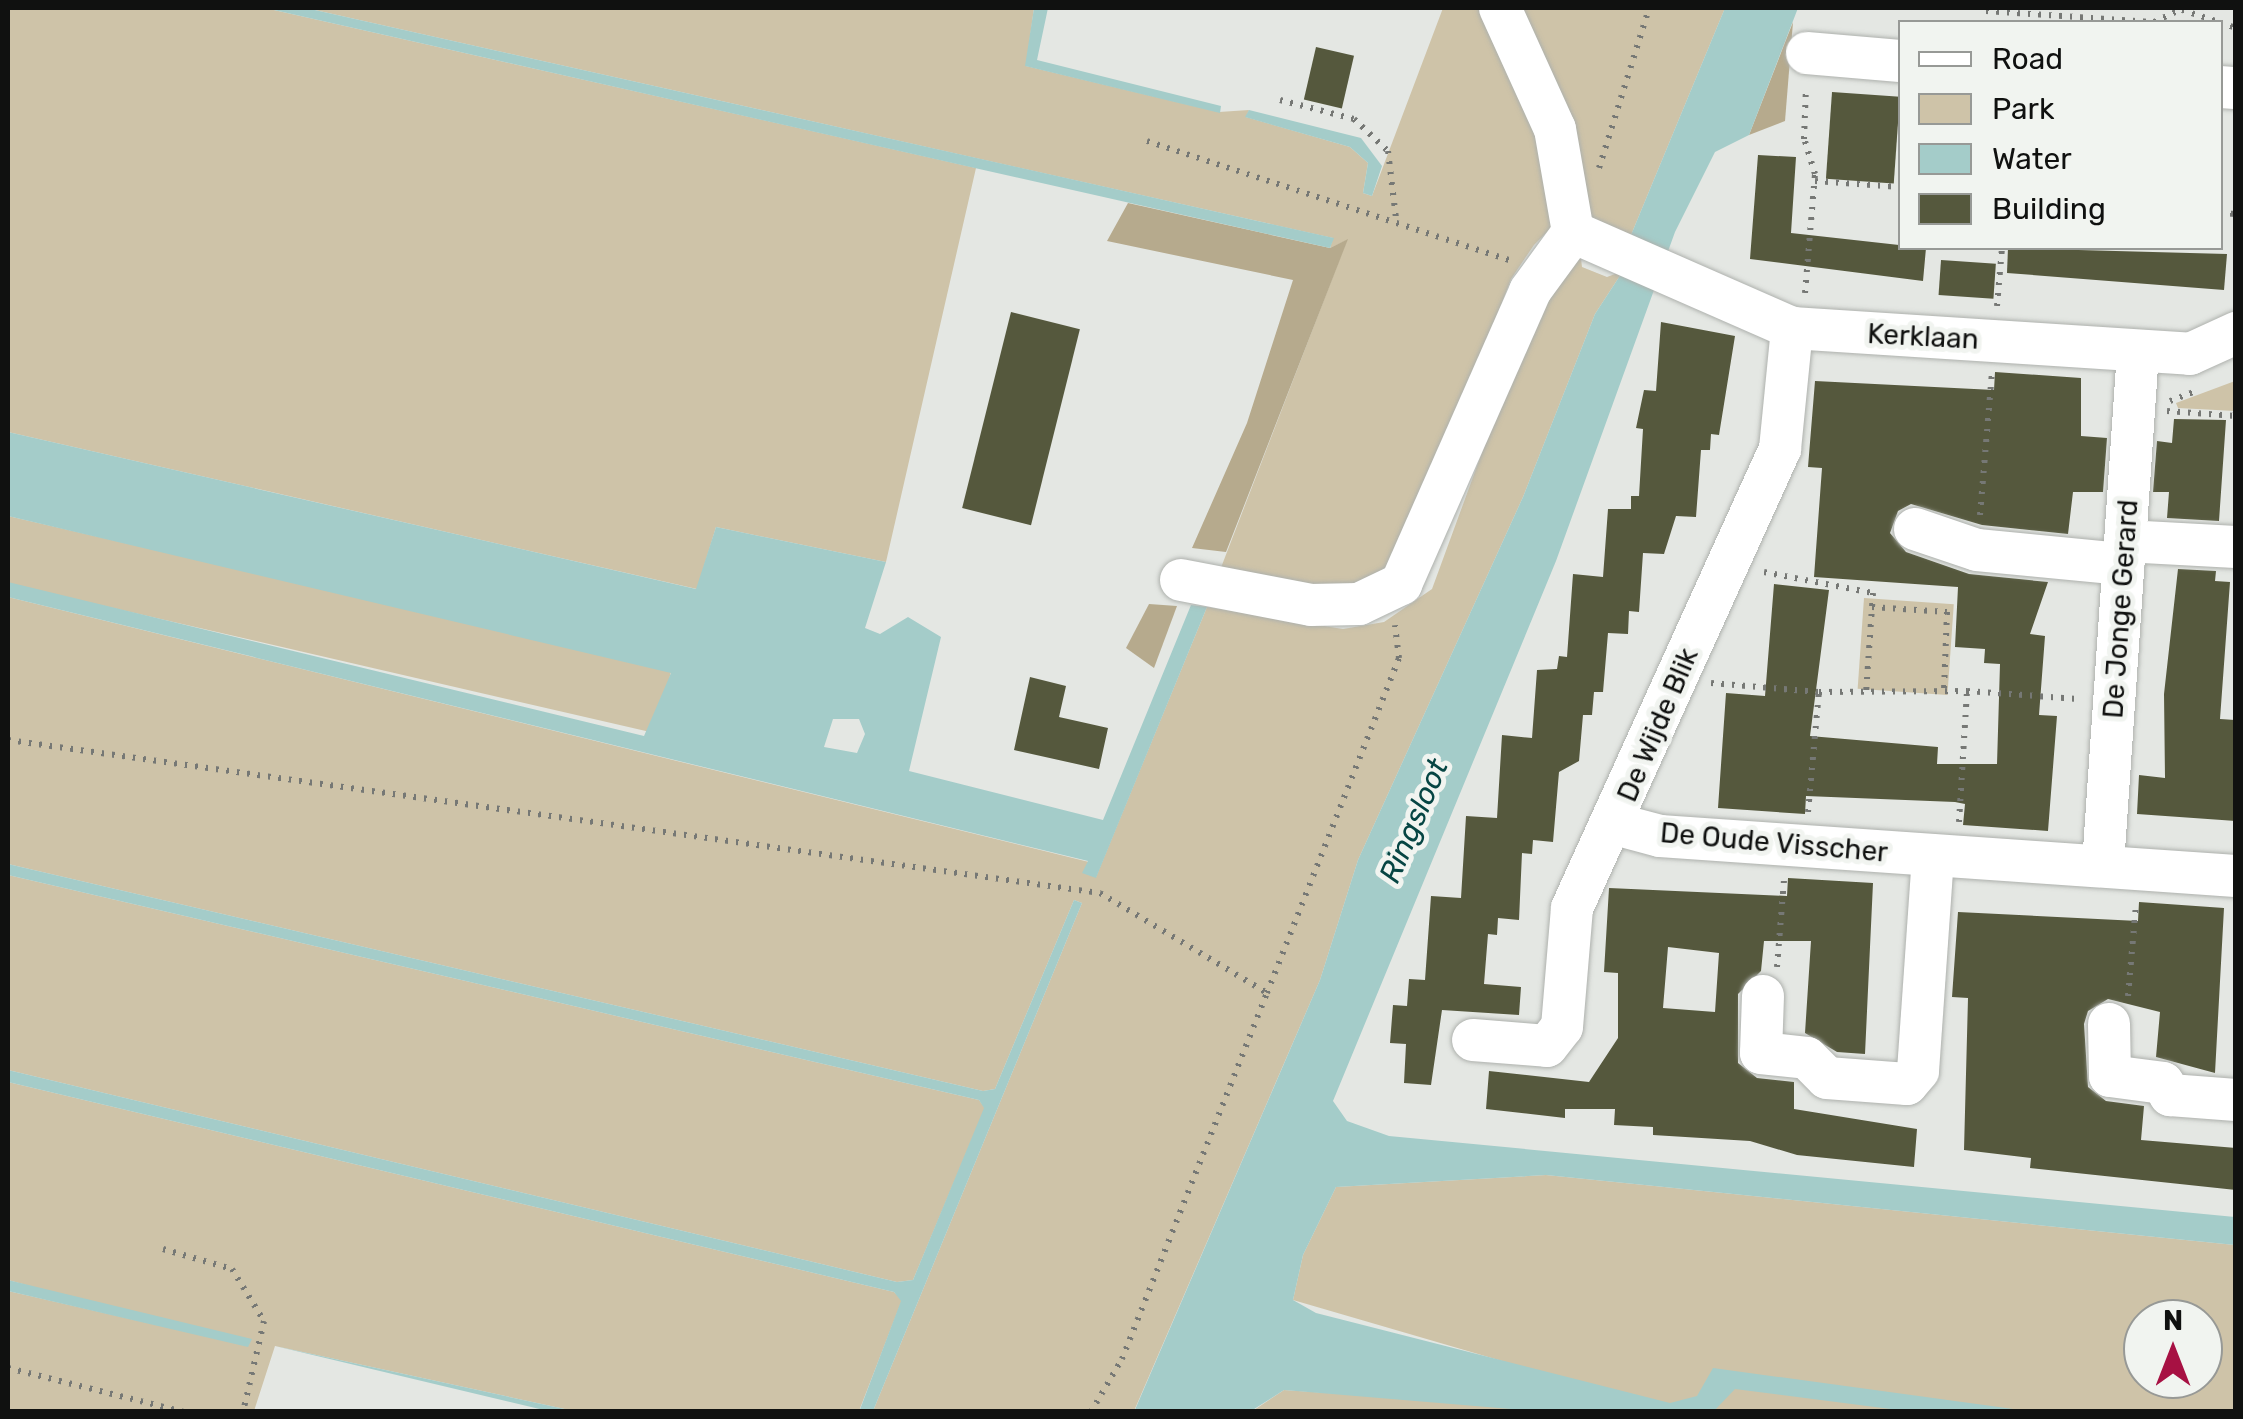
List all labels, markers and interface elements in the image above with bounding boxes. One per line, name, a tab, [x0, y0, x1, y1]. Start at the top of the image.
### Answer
legend	[1898, 20, 2223, 250]
text: Road	[1992, 41, 2063, 77]
text: Park	[1992, 91, 2054, 127]
text: Water	[1992, 141, 2072, 177]
text: Building	[1992, 191, 2106, 227]
street label: Kerklaan	[1866, 317, 1980, 357]
street label: De Jonge Gerard	[2097, 498, 2145, 720]
street label: De Wijde Blik	[1610, 643, 1706, 807]
water label: Ringsloot	[1372, 754, 1456, 888]
street label: De Oude Visscher	[1658, 816, 1890, 870]
north arrow	[2123, 1299, 2223, 1399]
text: N	[2163, 1304, 2183, 1337]

